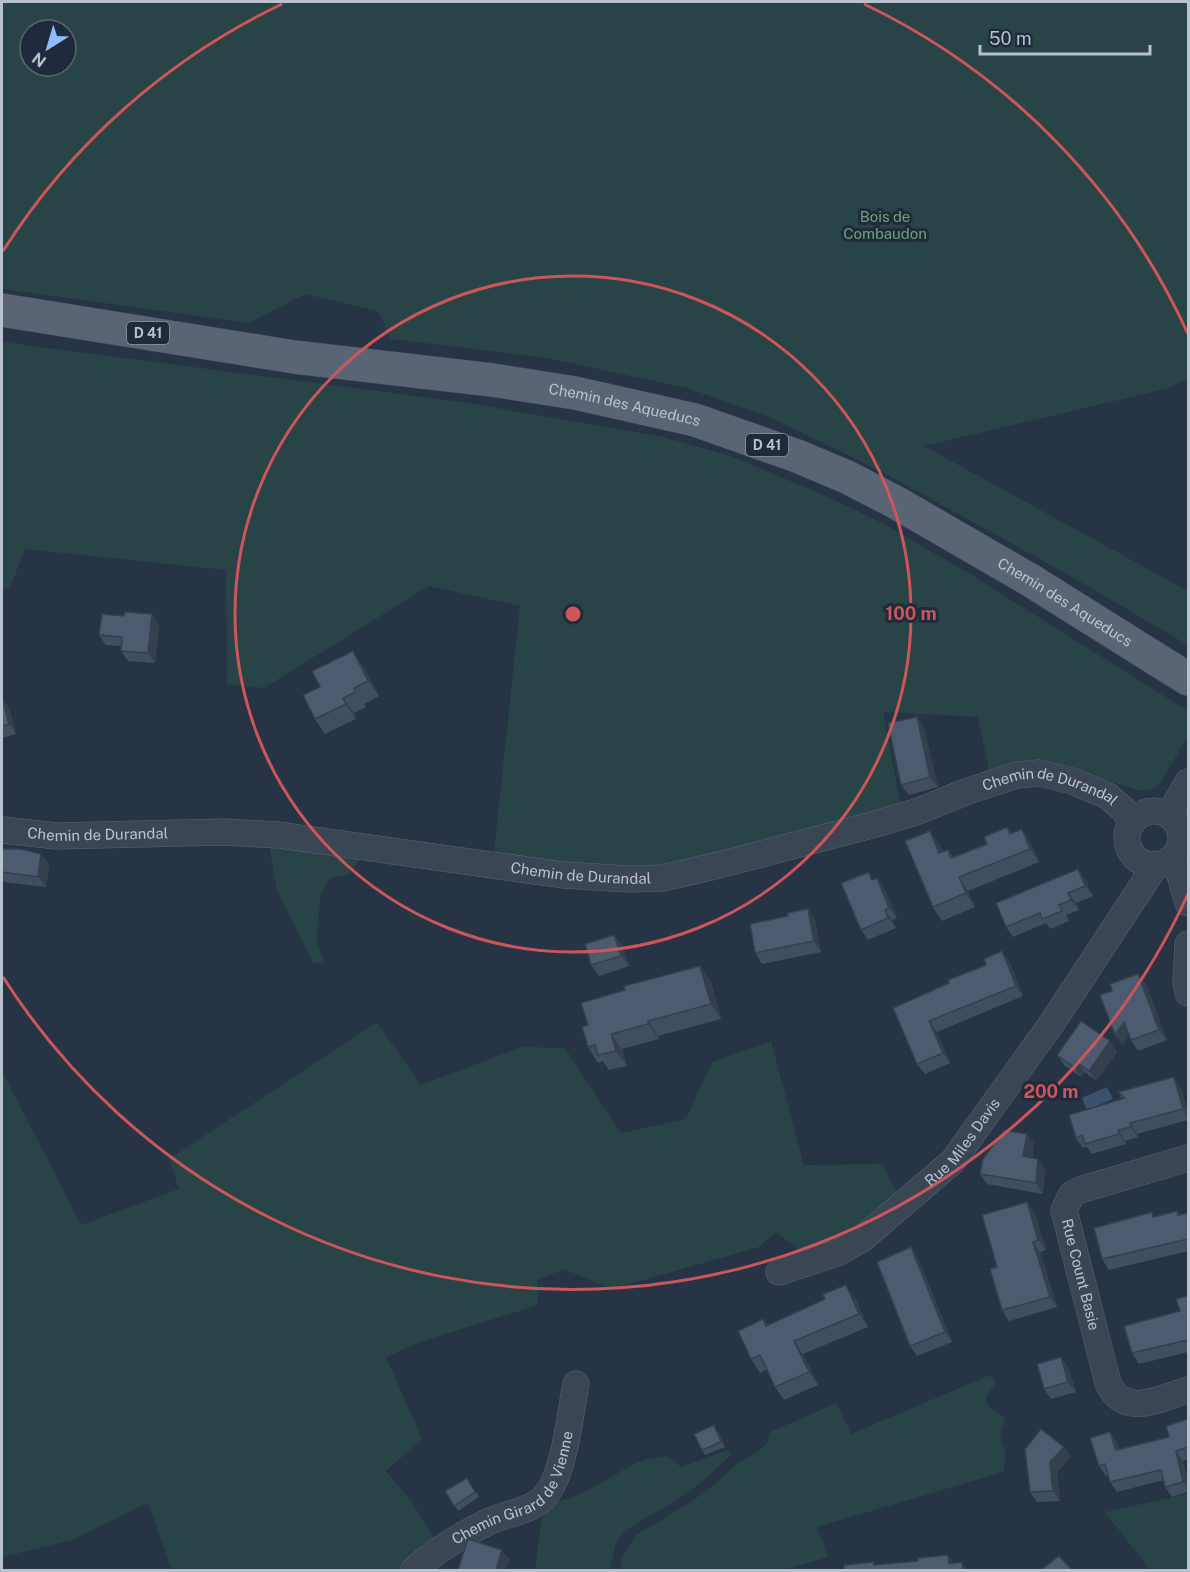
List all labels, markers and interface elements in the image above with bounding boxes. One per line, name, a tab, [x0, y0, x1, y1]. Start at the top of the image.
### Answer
north arrow	[18, 18, 78, 78]
scale bar	[980, 18, 1150, 56]
text: 50 m	[989, 28, 1032, 49]
text: N	[29, 48, 50, 71]
park label: Bois de Combaudon	[843, 208, 927, 242]
road number: D 41	[127, 322, 169, 344]
street label: Chemin des Aqueducs	[547, 380, 703, 429]
road number: D 41	[746, 434, 788, 456]
street label: Chemin des Aqueducs	[995, 554, 1136, 650]
text: 100 m	[885, 603, 937, 624]
centre of rings	[563, 604, 583, 624]
street label: Chemin de Durandal	[980, 764, 1121, 809]
street label: Chemin de Durandal	[26, 824, 168, 844]
street label: Chemin de Durandal	[510, 859, 651, 887]
text: 200 m	[1024, 1081, 1078, 1102]
street label: Rue Miles Davis	[921, 1095, 1003, 1189]
street label: Rue Count Basie	[1059, 1217, 1103, 1332]
street label: Chemin Girard de Vienne	[449, 1429, 576, 1548]

